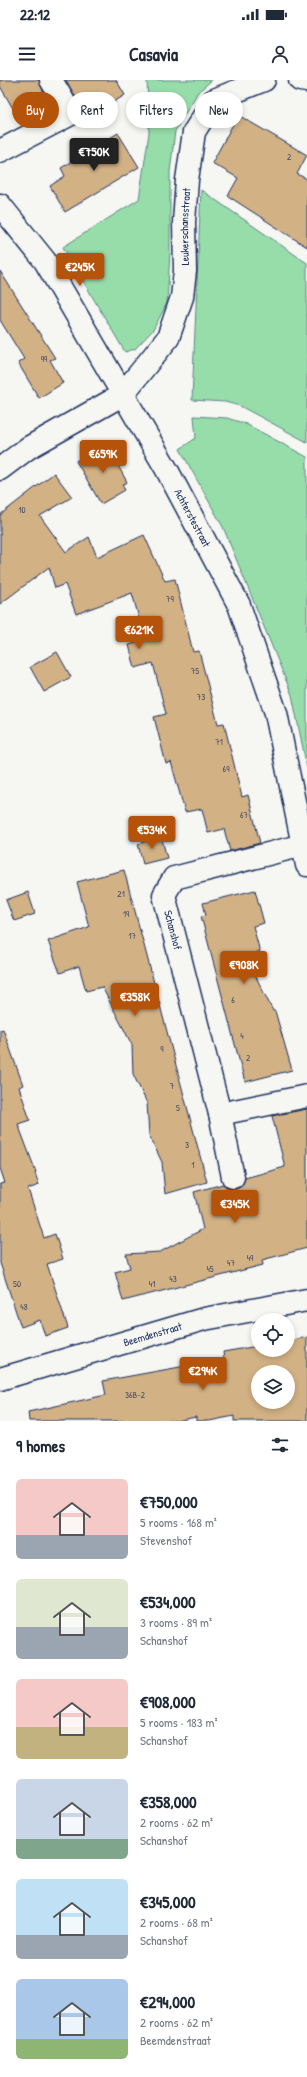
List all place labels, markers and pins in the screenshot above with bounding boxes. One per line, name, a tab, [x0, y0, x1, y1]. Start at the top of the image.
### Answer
pin: €750K	[66, 138, 122, 172]
pin: €245K	[52, 253, 108, 287]
pin: €659K	[75, 440, 131, 474]
pin: €621K	[111, 616, 167, 650]
pin: €534K	[124, 816, 180, 850]
pin: €908K	[216, 951, 272, 985]
pin: €358K	[107, 983, 163, 1017]
pin: €345K	[207, 1190, 263, 1224]
pin: €294K	[175, 1357, 231, 1391]

